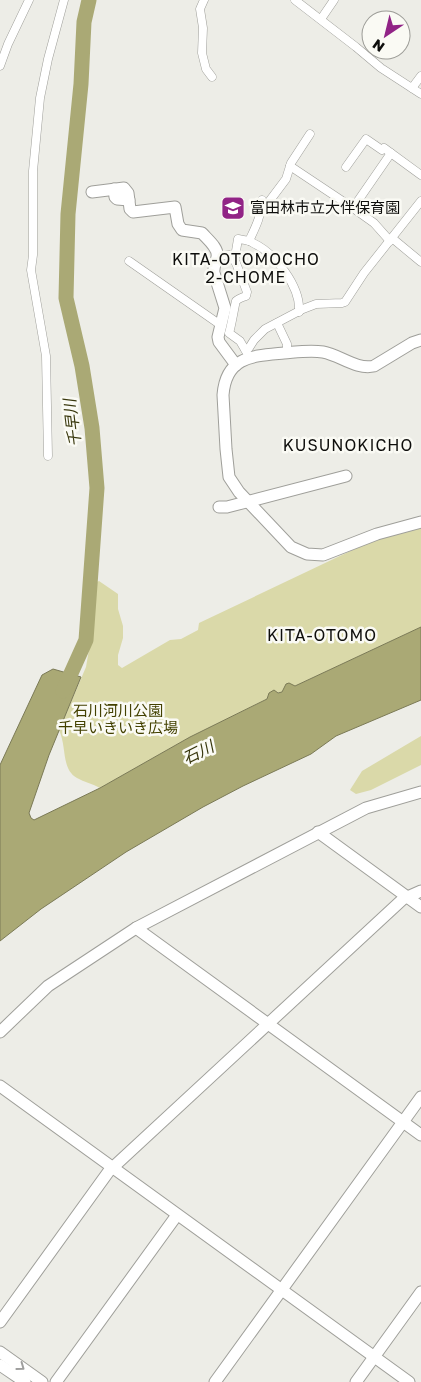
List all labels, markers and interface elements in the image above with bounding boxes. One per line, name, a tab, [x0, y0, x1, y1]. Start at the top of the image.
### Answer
north arrow	[361, 10, 411, 60]
text: N	[369, 36, 387, 56]
school or university icon: 富田林市立大伴保育園	[220, 195, 246, 221]
place label: 富田林市立大伴保育園	[250, 198, 400, 216]
district label: KITA-OTOMOCHO 2-CHOME	[172, 249, 320, 287]
water label: 千早川	[59, 396, 85, 448]
district label: KUSUNOKICHO	[283, 435, 413, 455]
district label: KITA-OTOMO	[267, 625, 377, 645]
park label: 石川河川公園 千早いきいき広場	[58, 701, 178, 736]
water label: 石川	[179, 735, 219, 768]
one-way arrow	[15, 1361, 25, 1370]

